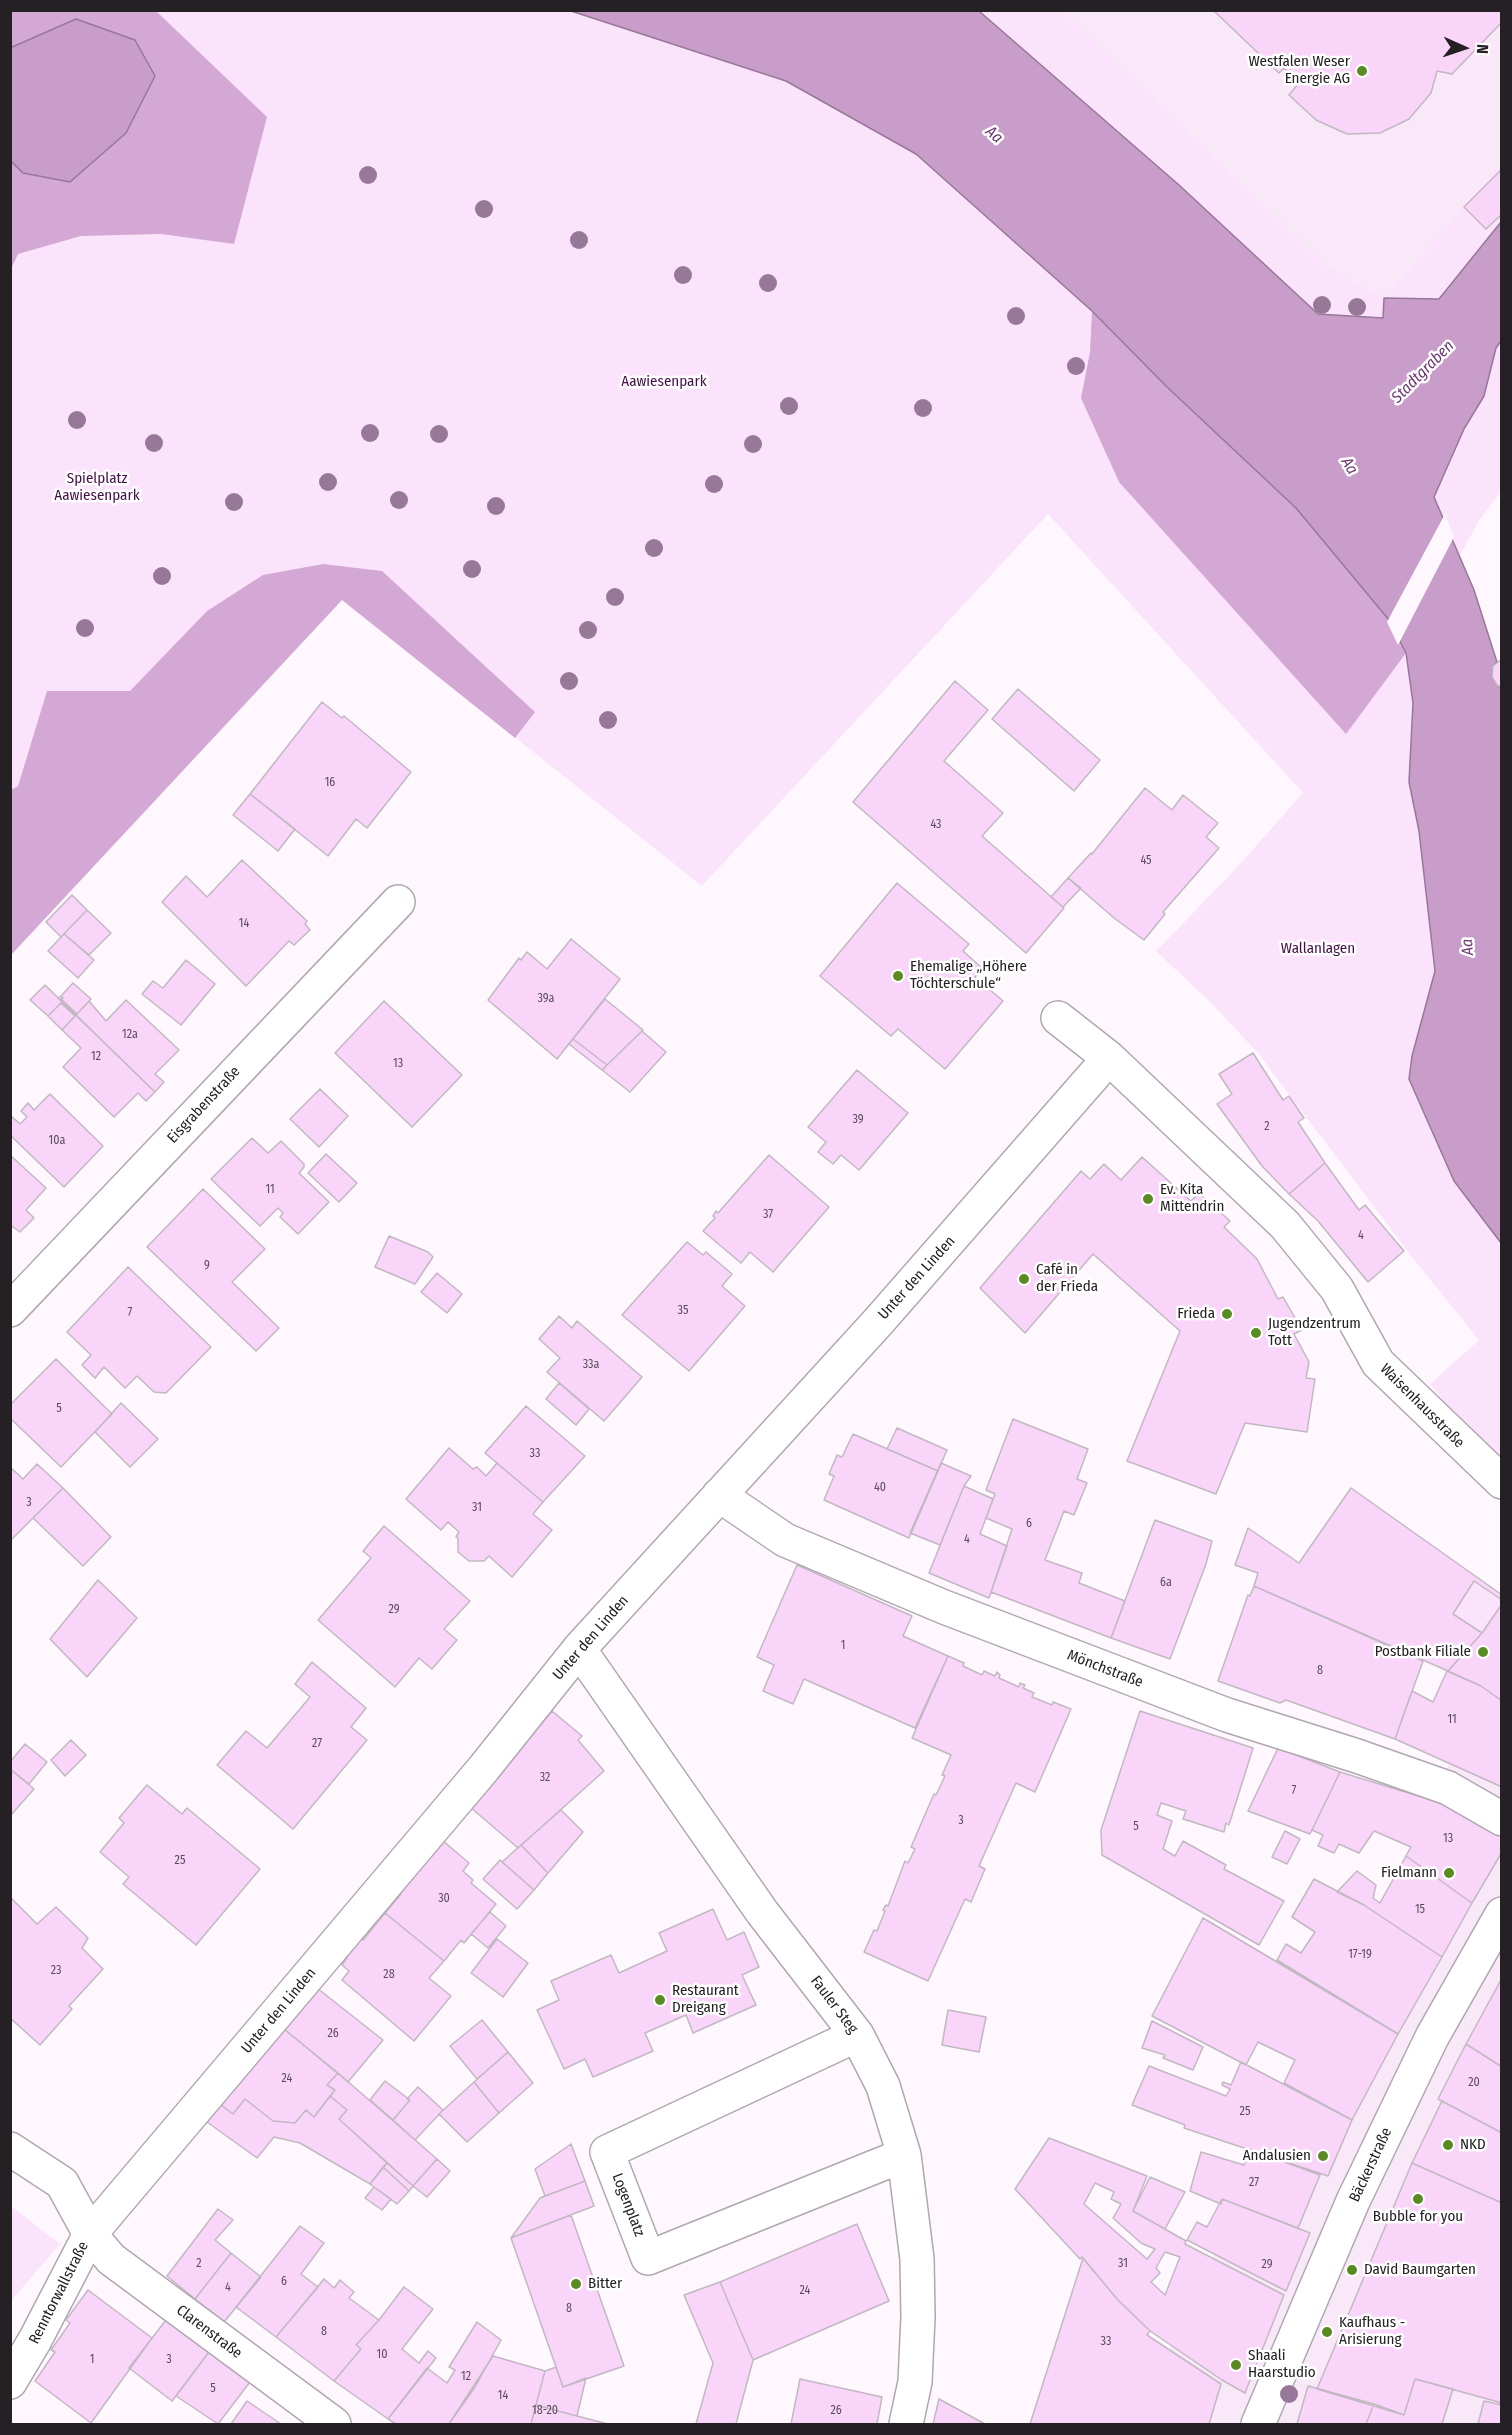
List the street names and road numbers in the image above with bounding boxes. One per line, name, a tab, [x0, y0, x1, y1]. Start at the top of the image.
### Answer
street label: Eisgrabenstraße	[164, 1063, 244, 1147]
street label: Unter den Linden	[875, 1233, 959, 1323]
street label: Waisenhausstraße	[1376, 1360, 1468, 1452]
street label: Unter den Linden	[549, 1592, 633, 1684]
street label: Mönchstraße	[1065, 1646, 1145, 1692]
street label: Unter den Linden	[238, 1965, 320, 2057]
street label: Fauler Steg	[807, 1973, 861, 2037]
street label: Bäckerstraße	[1346, 2125, 1396, 2205]
street label: Logenplatz	[608, 2171, 648, 2239]
street label: Renntorwallstraße	[25, 2239, 93, 2347]
street label: Clarenstraße	[173, 2301, 245, 2363]

